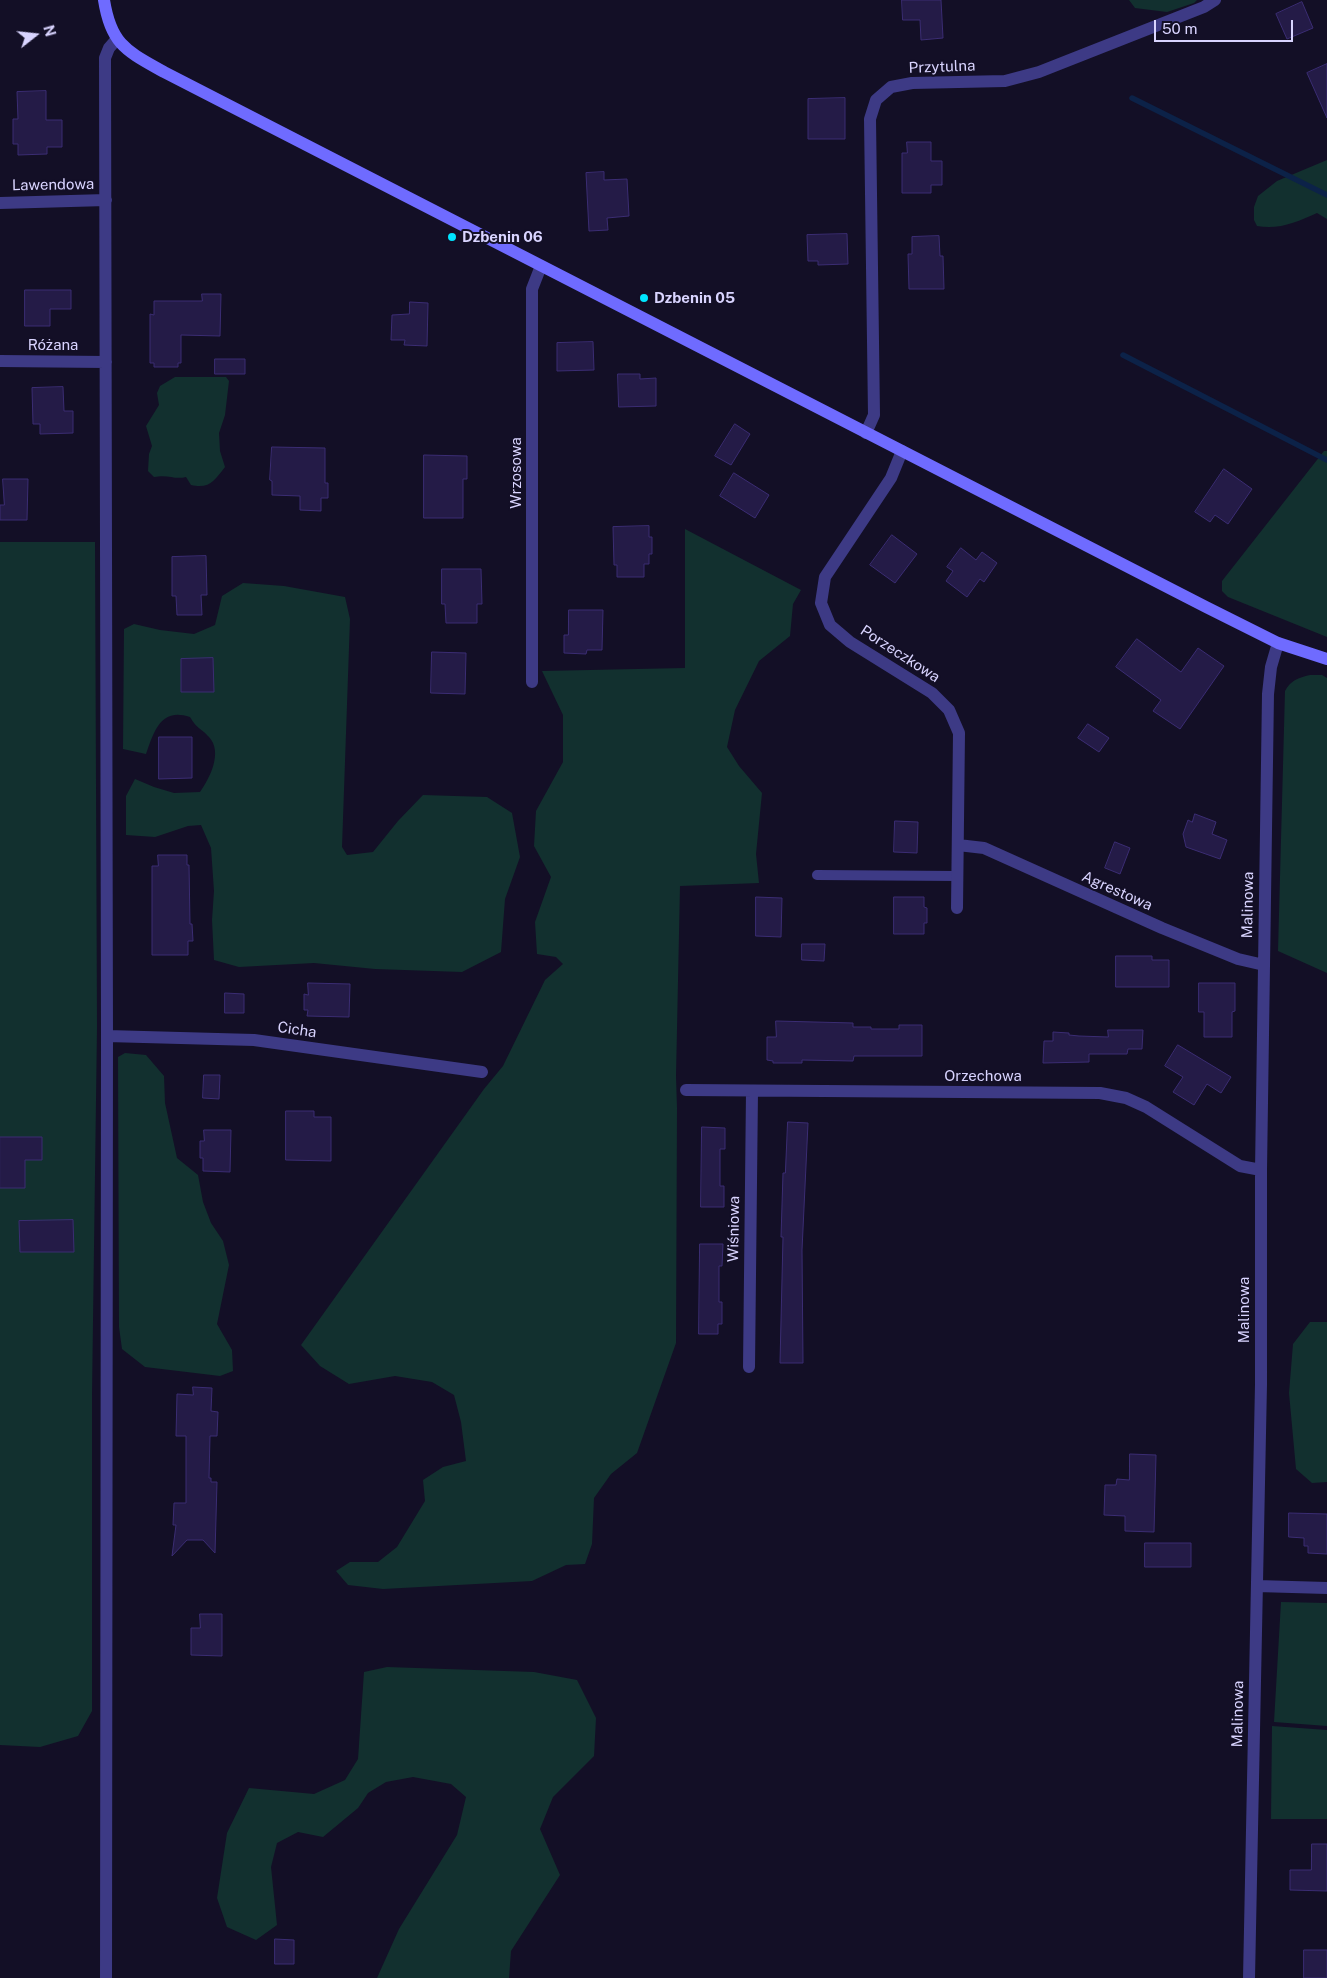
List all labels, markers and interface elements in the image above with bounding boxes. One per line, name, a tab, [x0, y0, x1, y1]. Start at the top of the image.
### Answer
north arrow	[10, 10, 60, 60]
scale bar	[1157, 10, 1296, 42]
text: 50 m	[1162, 20, 1197, 37]
text: N	[40, 23, 59, 38]
street label: Przytulna	[908, 57, 976, 77]
street label: Lawendowa	[12, 175, 94, 195]
place label: Dzbenin 06	[462, 228, 543, 246]
marker: Dzbenin 06	[446, 231, 458, 243]
place label: Dzbenin 05	[654, 289, 735, 307]
marker: Dzbenin 05	[638, 292, 650, 304]
street label: Różana	[28, 336, 78, 354]
street label: Wrzosowa	[507, 437, 525, 509]
street label: Porzeczkowa	[857, 622, 943, 686]
street label: Agrestowa	[1079, 867, 1155, 915]
street label: Malinowa	[1238, 872, 1258, 938]
street label: Cicha	[276, 1018, 318, 1042]
street label: Orzechowa	[944, 1067, 1022, 1085]
street label: Wiśniowa	[724, 1196, 744, 1262]
street label: Malinowa	[1235, 1277, 1253, 1343]
street label: Malinowa	[1228, 1681, 1248, 1747]

